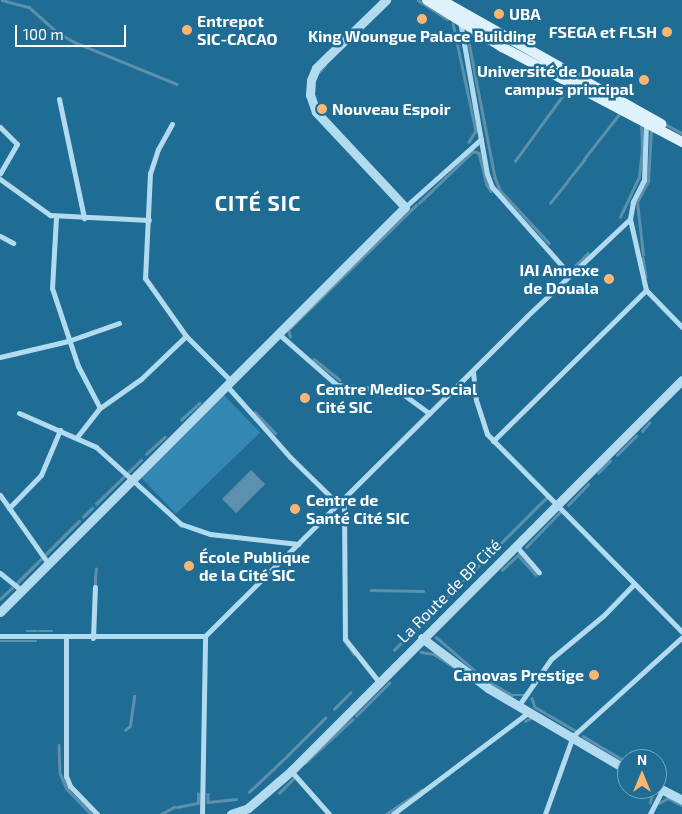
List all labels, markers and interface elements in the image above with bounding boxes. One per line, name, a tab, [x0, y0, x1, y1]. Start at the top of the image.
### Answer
place label: UBA	[509, 4, 541, 24]
marker: UBA	[493, 8, 505, 20]
place label: Entrepot SIC-CACAO	[197, 11, 278, 49]
marker: King Woungue Palace Building	[416, 13, 428, 25]
scale bar	[18, 15, 129, 47]
place label: FSEGA et FLSH	[548, 22, 657, 42]
marker: Entrepot SIC-CACAO	[181, 24, 193, 36]
text: 100 m	[23, 25, 64, 43]
place label: King Woungue Palace Building	[308, 26, 536, 46]
marker: FSEGA et FLSH	[661, 26, 673, 38]
place label: Université de Douala campus principal	[477, 61, 634, 99]
marker: Université de Douala campus principal	[638, 74, 650, 86]
place label: Nouveau Espoir	[332, 99, 451, 119]
marker: Nouveau Espoir	[316, 103, 328, 115]
district label: CITÉ SIC	[214, 190, 302, 216]
place label: IAI Annexe de Douala	[519, 260, 599, 298]
marker: IAI Annexe de Douala	[603, 273, 615, 285]
place label: Centre Medico-Social Cité SIC	[316, 379, 477, 417]
marker: Centre Medico-Social Cité SIC	[298, 391, 312, 405]
place label: Centre de Santé Cité SIC	[306, 490, 409, 528]
marker: Centre de Santé Cité SIC	[288, 502, 302, 516]
street label: La Route de BP Cité	[393, 535, 505, 647]
place label: École Publique de la Cité SIC	[199, 547, 310, 585]
marker: École Publique de la Cité SIC	[183, 560, 195, 572]
place label: Canovas Prestige	[453, 665, 584, 685]
marker: Canovas Prestige	[588, 669, 600, 681]
north arrow	[617, 749, 667, 799]
text: N	[637, 751, 647, 768]

